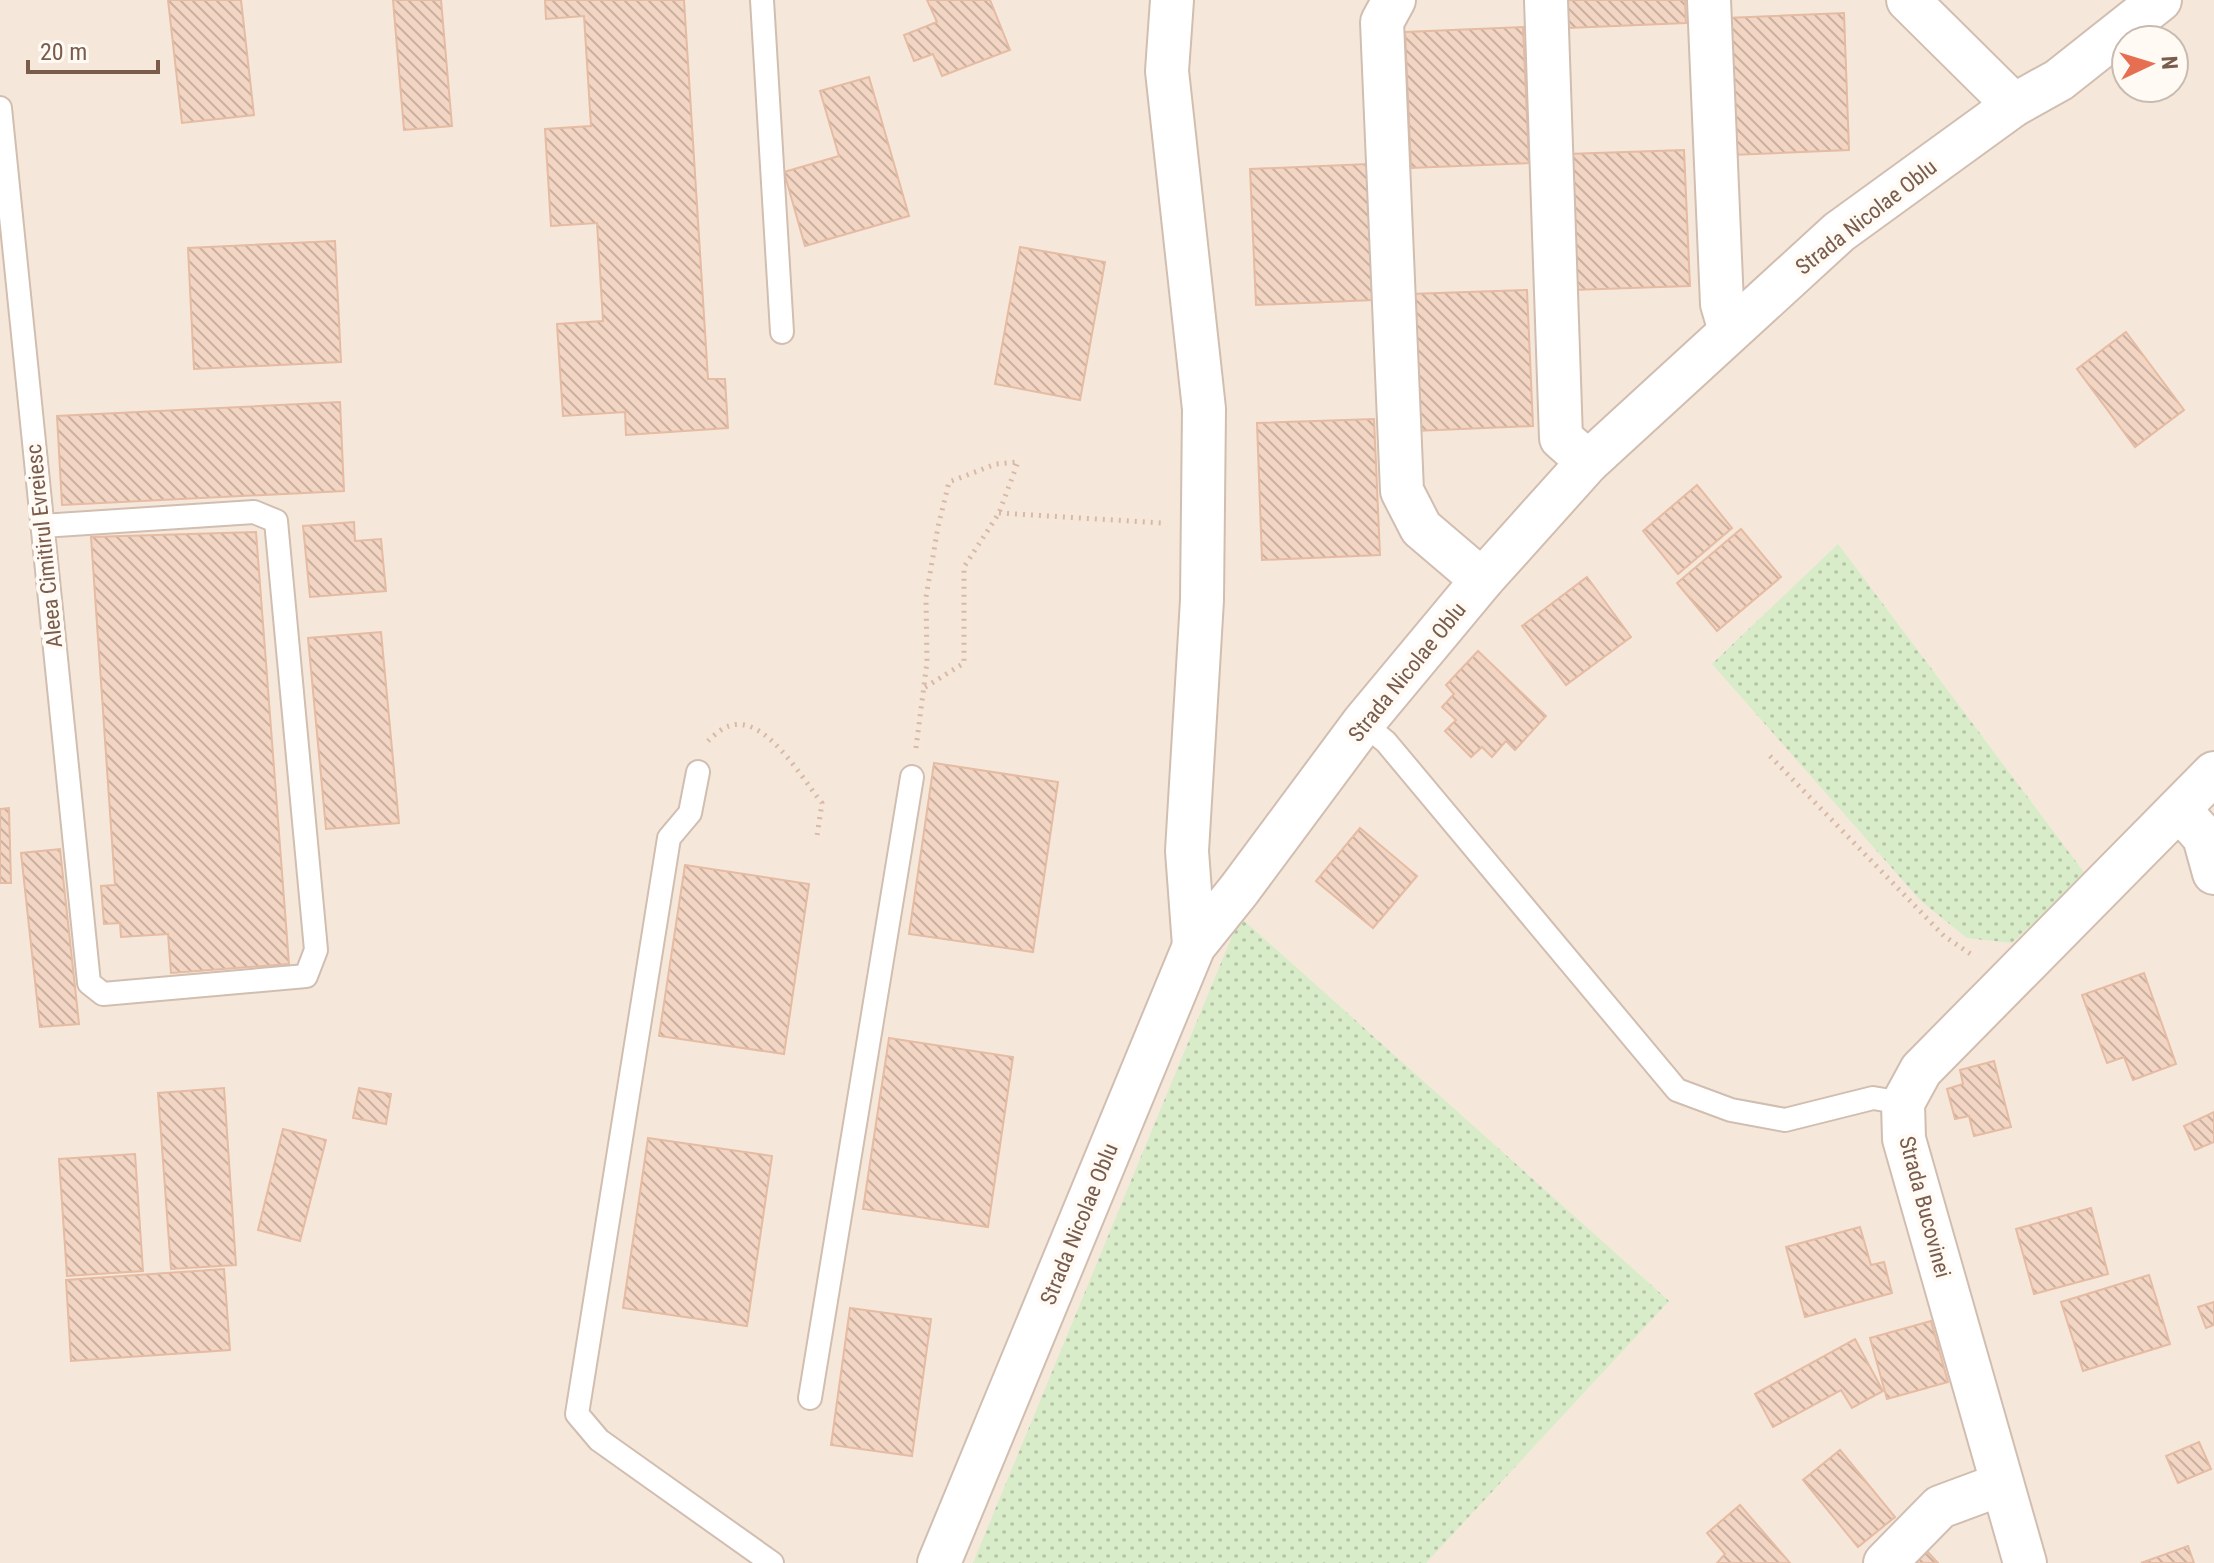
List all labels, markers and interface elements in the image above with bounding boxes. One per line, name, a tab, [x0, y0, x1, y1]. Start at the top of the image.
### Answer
scale bar	[28, 24, 158, 74]
north arrow	[2110, 24, 2190, 104]
text: 20 m	[40, 38, 87, 66]
text: N	[2157, 55, 2182, 70]
street label: Strada Nicolae Oblu	[1791, 154, 1941, 280]
street label: Aleea Cimitirul Evreiesc	[21, 443, 67, 649]
street label: Strada Nicolae Oblu	[1343, 597, 1471, 747]
street label: Strada Bucovinei	[1894, 1134, 1956, 1280]
street label: Strada Nicolae Oblu	[1035, 1140, 1123, 1308]

